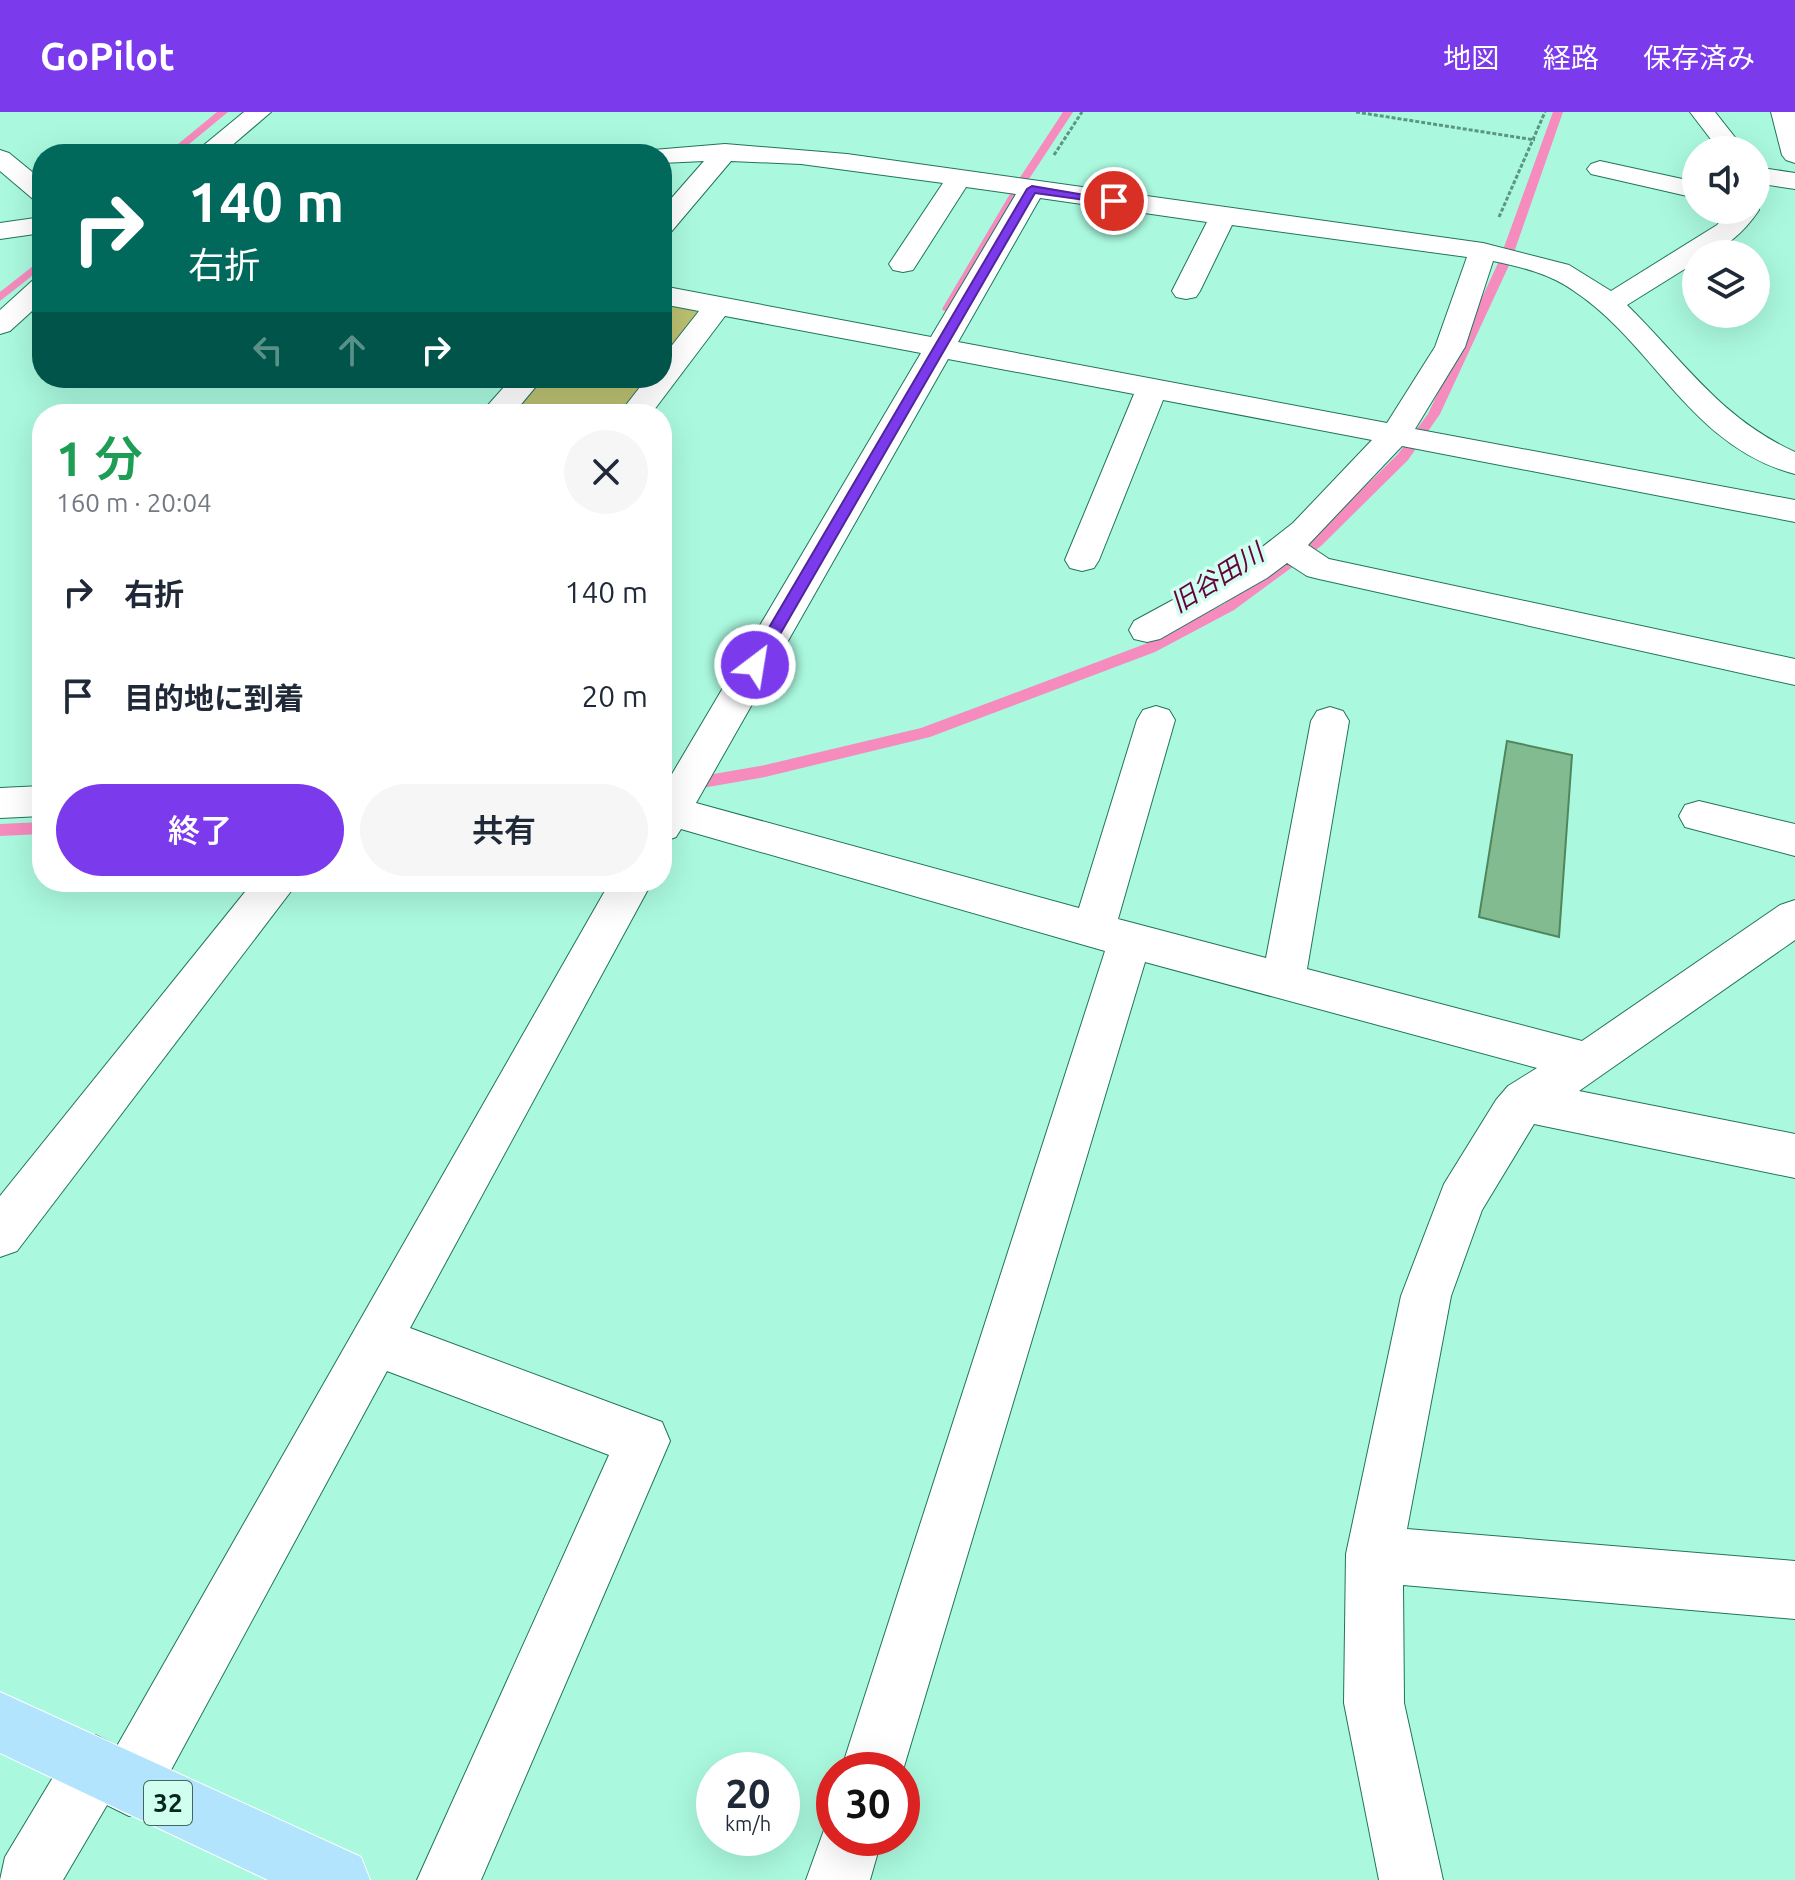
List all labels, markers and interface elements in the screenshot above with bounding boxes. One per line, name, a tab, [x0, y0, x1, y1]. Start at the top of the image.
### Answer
text: GoPilot	[40, 35, 175, 77]
text: 地図	[1443, 42, 1499, 73]
text: 経路	[1543, 42, 1599, 73]
text: 保存済み	[1643, 42, 1755, 73]
map controls	[1682, 136, 1770, 328]
button: sound	[1682, 136, 1770, 224]
pin	[1080, 167, 1148, 235]
text: 140 m	[188, 170, 344, 233]
icon: right	[56, 176, 160, 280]
icon: arrive	[1092, 179, 1136, 223]
button: layers	[1682, 240, 1770, 328]
text: 右折	[188, 244, 260, 285]
icon: left	[246, 328, 290, 372]
icon: ahead	[330, 328, 374, 372]
icon: right	[414, 328, 458, 372]
button: close	[564, 430, 648, 514]
text: 1 分	[56, 431, 142, 485]
text: 160 m · 20:04	[56, 488, 212, 517]
water label: 旧谷田川	[1165, 536, 1271, 617]
icon: right	[56, 570, 100, 614]
text: 140 m	[564, 575, 648, 609]
text: 右折	[124, 577, 184, 611]
position arrow	[713, 623, 797, 707]
icon: arrive	[56, 674, 100, 718]
text: 20 m	[581, 679, 648, 713]
text: 目的地に到着	[124, 681, 304, 715]
button: 終了	[56, 784, 344, 876]
button: 共有	[360, 784, 648, 876]
speed limit sign: 30	[816, 1752, 920, 1856]
text: 20	[725, 1771, 771, 1816]
road number: 32	[144, 1781, 192, 1825]
text: km/h	[725, 1812, 771, 1835]

